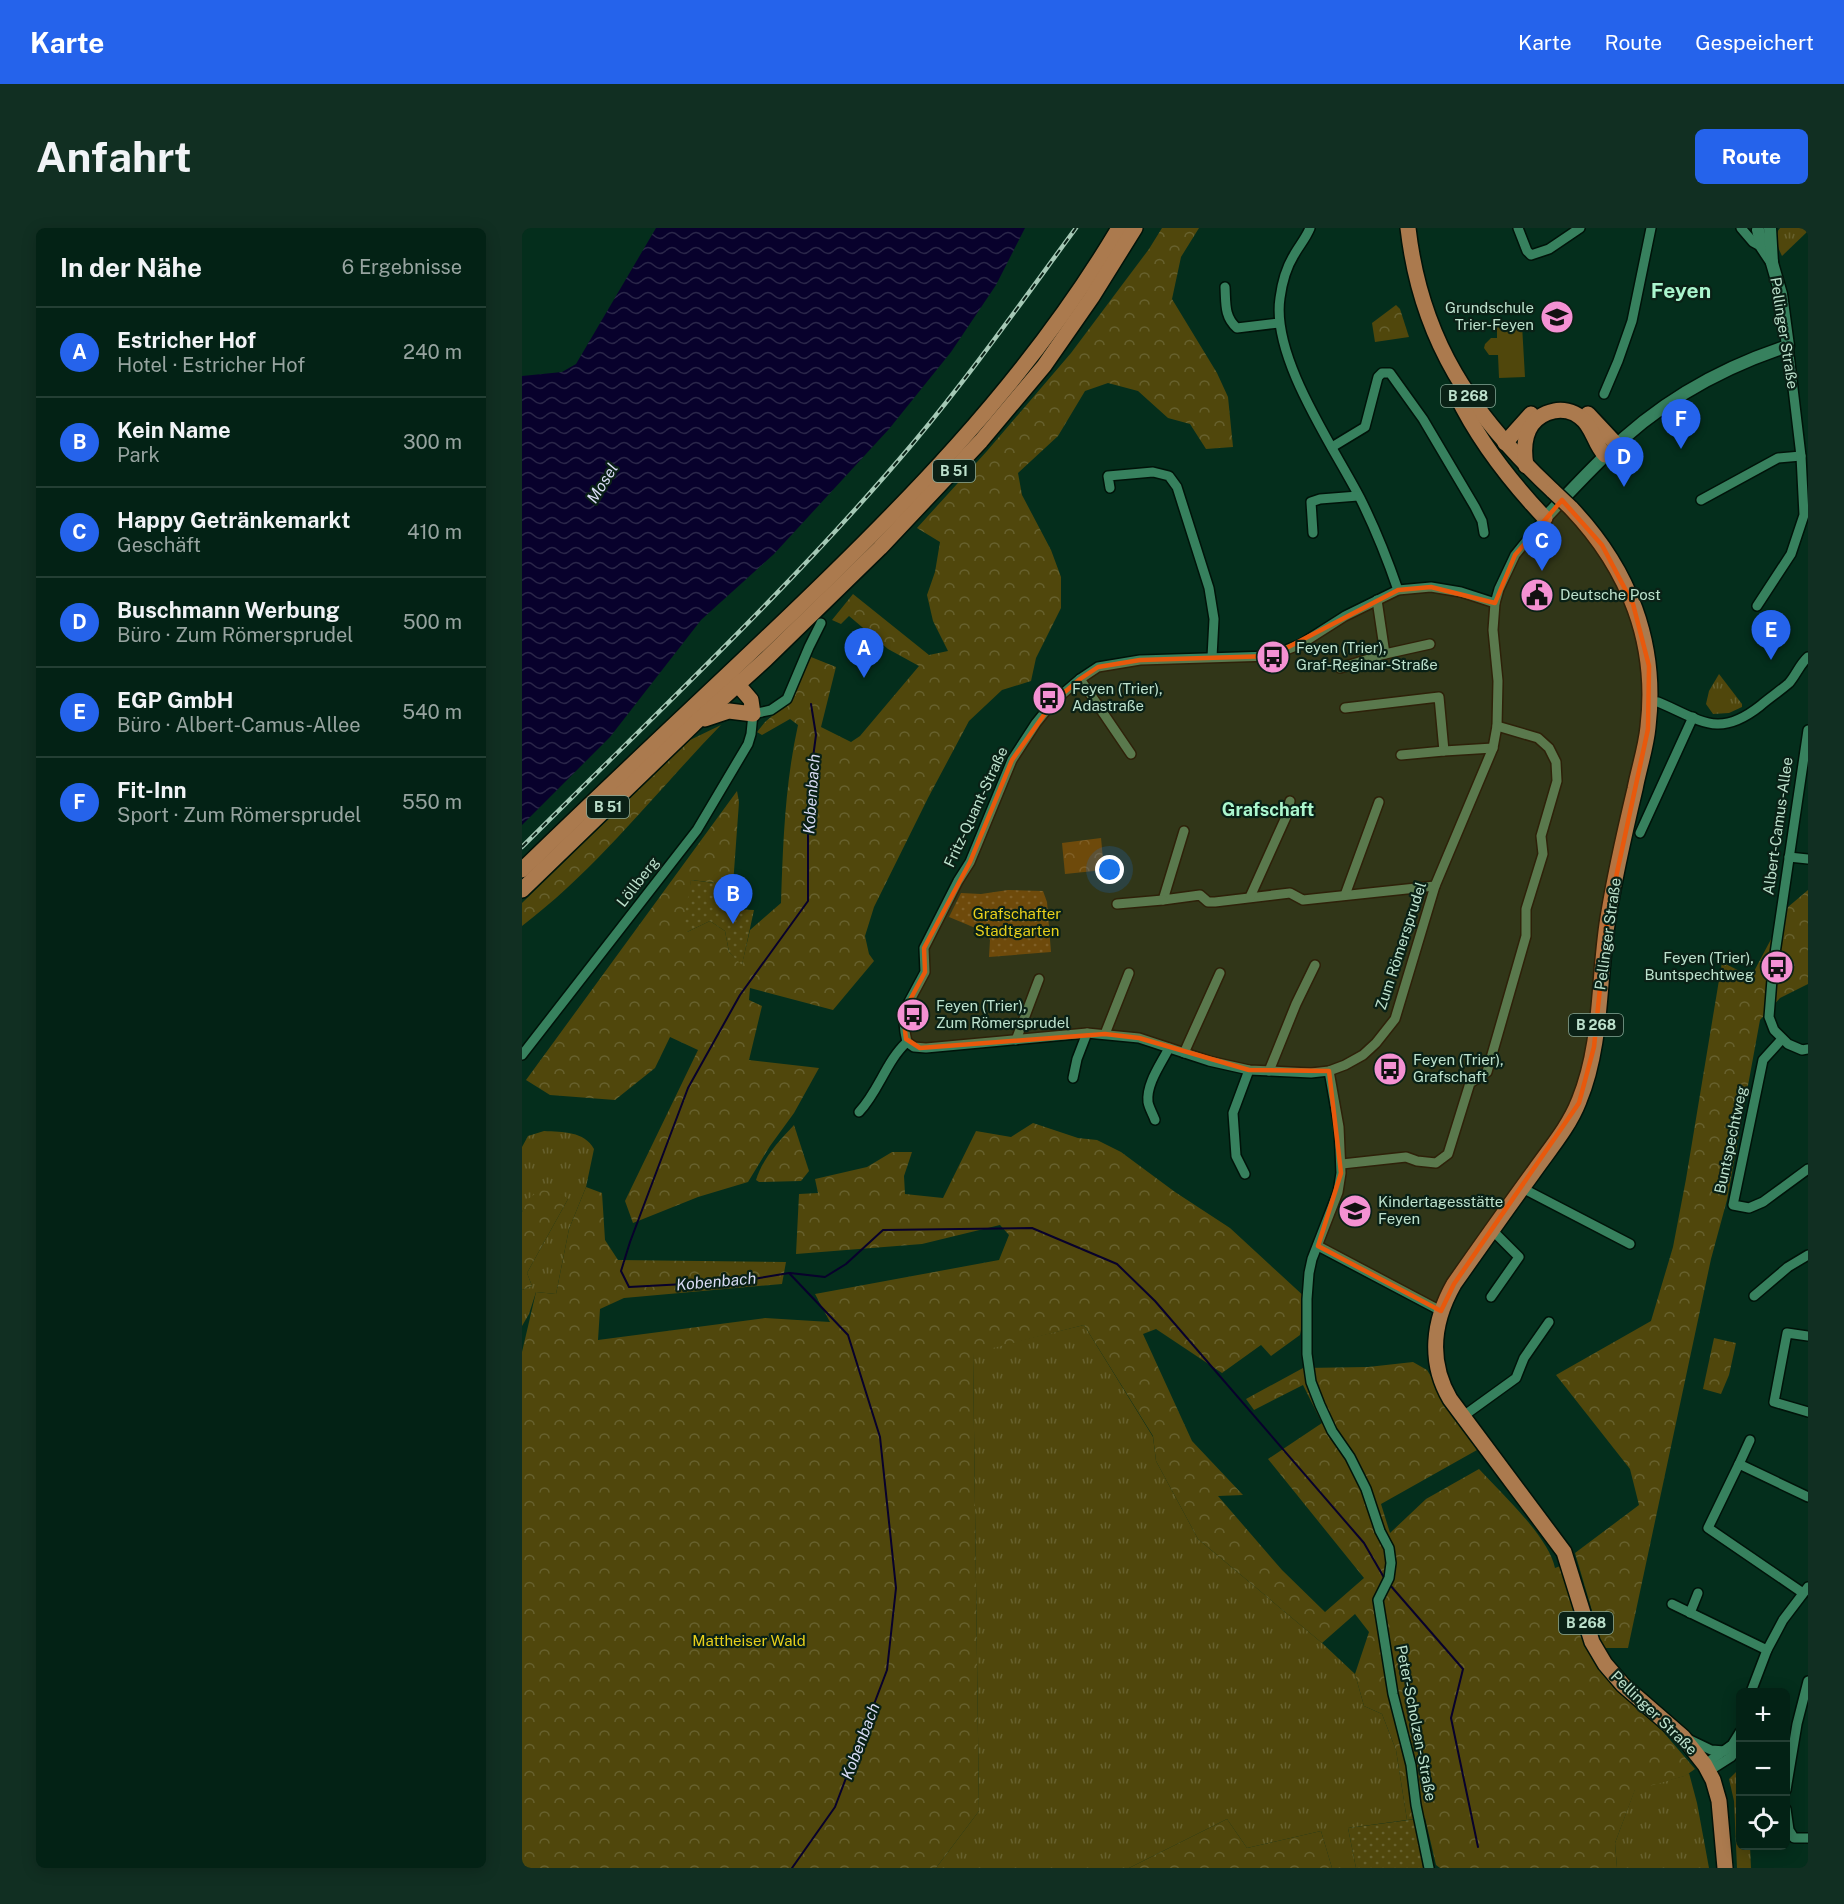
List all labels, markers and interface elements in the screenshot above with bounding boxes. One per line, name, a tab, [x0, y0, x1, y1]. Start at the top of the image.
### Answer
text: Karte	[30, 26, 104, 59]
text: Karte	[1518, 30, 1572, 55]
text: Route	[1605, 30, 1662, 55]
text: Gespeichert	[1695, 30, 1814, 55]
button: Route	[1695, 129, 1808, 184]
text: Anfahrt	[36, 132, 192, 181]
text: In der Nähe	[60, 252, 202, 283]
text: 6 Ergebnisse	[342, 255, 462, 279]
street label: Pellinger Straße	[1767, 276, 1802, 390]
district label: Feyen	[1651, 278, 1711, 303]
place label: Grundschule Trier-Feyen	[1445, 299, 1534, 333]
school or university icon: Grundschule Trier-Feyen	[1539, 299, 1575, 335]
text: Estricher Hof	[117, 327, 256, 353]
text: A	[72, 340, 87, 364]
text: 240 m	[403, 340, 462, 364]
text: Hotel · Estricher Hof	[117, 353, 305, 377]
road number: B 268	[1441, 385, 1495, 407]
pin: F	[1662, 400, 1700, 449]
text: Kein Name	[117, 417, 231, 443]
text: B	[73, 430, 86, 454]
text: 300 m	[403, 430, 462, 454]
pin: D	[1604, 438, 1644, 487]
text: Park	[117, 443, 160, 467]
water label: Mosel	[583, 460, 622, 507]
road number: B 51	[933, 460, 975, 482]
text: Happy Getränkemarkt	[117, 507, 350, 533]
text: C	[72, 520, 87, 544]
text: 410 m	[407, 520, 462, 544]
pin: C	[1522, 522, 1562, 571]
text: Geschäft	[117, 533, 201, 557]
public building icon: Deutsche Post	[1519, 577, 1555, 613]
place label: Deutsche Post	[1560, 586, 1661, 603]
text: Buschmann Werbung	[117, 597, 340, 623]
text: D	[72, 610, 87, 634]
text: 500 m	[403, 610, 462, 634]
pin: E	[1752, 610, 1790, 660]
text: Büro · Zum Römersprudel	[117, 623, 353, 647]
pin: A	[844, 628, 884, 678]
bus stop icon: Feyen (Trier), Graf-Reginar-Straße	[1255, 639, 1291, 675]
place label: Feyen (Trier), Graf-Reginar-Straße	[1296, 639, 1438, 673]
bus stop icon: Feyen (Trier), Adastraße	[1031, 680, 1067, 716]
place label: Feyen (Trier), Adastraße	[1072, 680, 1163, 714]
text: EGP GmbH	[117, 687, 233, 713]
text: E	[73, 700, 86, 724]
text: 540 m	[402, 700, 462, 724]
text: Büro · Albert-Camus-Allee	[117, 713, 361, 737]
street label: Fritz-Quant-Straße	[940, 744, 1011, 870]
water label: Kobenbach	[799, 753, 824, 835]
street label: Albert-Camus-Allee	[1759, 756, 1796, 896]
text: Fit-Inn	[117, 777, 187, 803]
text: F	[73, 790, 86, 814]
text: 550 m	[402, 790, 462, 814]
road number: B 51	[587, 796, 629, 818]
district label: Grafschaft	[1222, 799, 1314, 820]
text: Sport · Zum Römersprudel	[117, 803, 361, 827]
street label: Löllberg	[613, 854, 662, 910]
your location	[1095, 855, 1124, 884]
pin: B	[714, 874, 752, 924]
street label: Pellinger Straße	[1591, 877, 1624, 991]
street label: Zum Römersprudel	[1372, 880, 1429, 1012]
park label: Grafschafter Stadtgarten	[973, 905, 1061, 939]
place label: Feyen (Trier), Buntspechtweg	[1644, 949, 1754, 983]
bus stop icon: Feyen (Trier), Buntspechtweg	[1759, 949, 1795, 985]
bus stop icon: Feyen (Trier), Zum Römersprudel	[895, 997, 931, 1033]
place label: Feyen (Trier), Zum Römersprudel	[936, 997, 1070, 1031]
road number: B 268	[1569, 1014, 1623, 1036]
bus stop icon: Feyen (Trier), Grafschaft	[1372, 1051, 1408, 1087]
place label: Feyen (Trier), Grafschaft	[1413, 1051, 1504, 1085]
street label: Buntspechtweg	[1711, 1085, 1750, 1195]
school or university icon: Kindertagesstätte Feyen	[1337, 1193, 1373, 1229]
place label: Kindertagesstätte Feyen	[1378, 1193, 1503, 1227]
water label: Kobenbach	[675, 1269, 757, 1294]
road number: B 268	[1559, 1612, 1613, 1634]
park label: Mattheiser Wald	[692, 1632, 806, 1649]
street label: Peter-Scholzen-Straße	[1393, 1643, 1440, 1802]
street label: Pellinger Straße	[1608, 1667, 1701, 1758]
map controls	[1736, 1688, 1790, 1850]
button: +	[1736, 1688, 1790, 1742]
water label: Kobenbach	[837, 1700, 884, 1782]
button: −	[1736, 1742, 1790, 1796]
button: locate	[1736, 1796, 1790, 1850]

